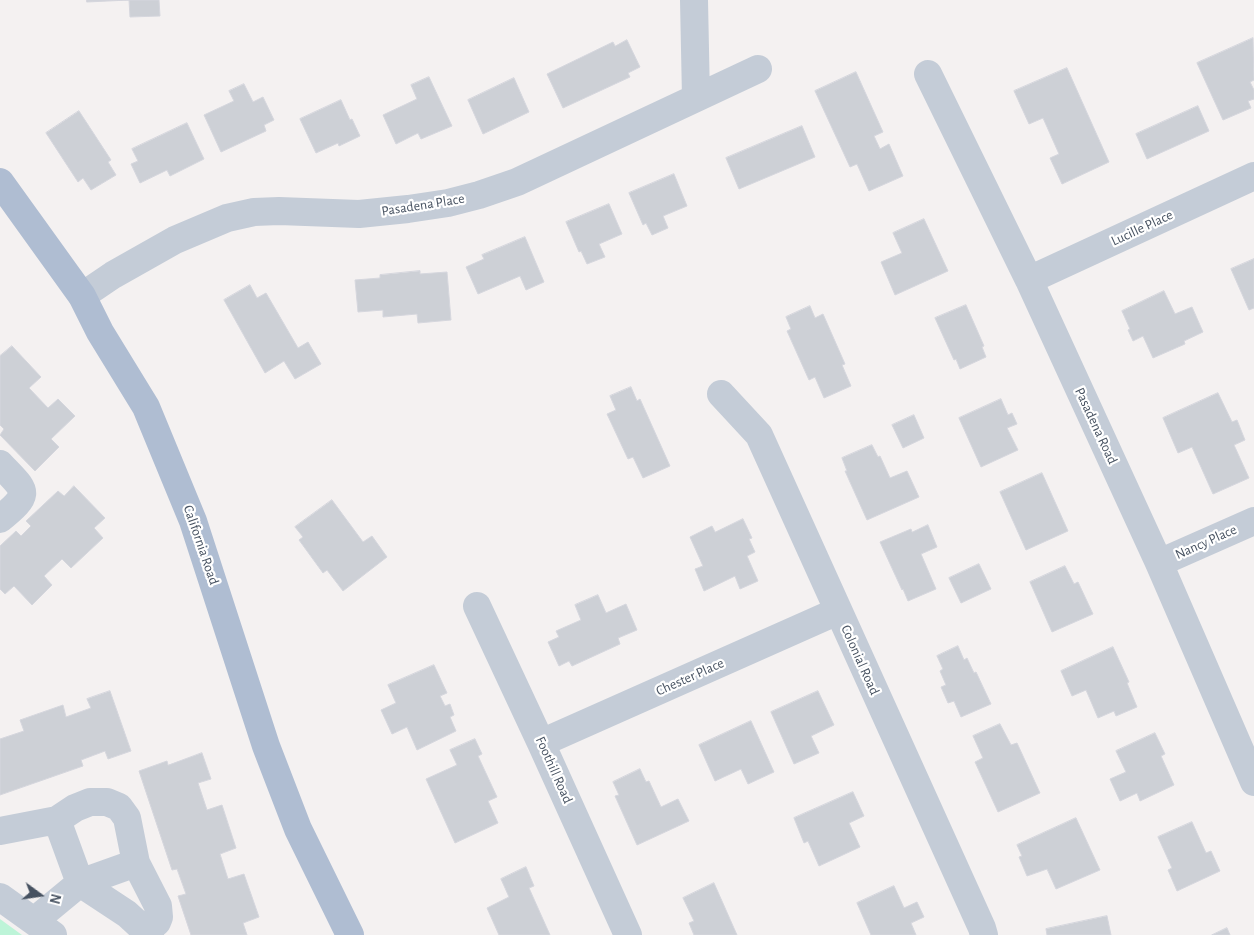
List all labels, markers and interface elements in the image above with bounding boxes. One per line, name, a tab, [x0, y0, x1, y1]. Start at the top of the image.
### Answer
street label: Pasadena Place	[380, 190, 466, 220]
street label: Lucille Place	[1108, 206, 1176, 250]
street label: Pasadena Road	[1071, 385, 1121, 467]
street label: California Road	[180, 503, 222, 587]
street label: Nancy Place	[1173, 521, 1239, 563]
street label: Colonial Road	[837, 622, 883, 698]
street label: Chester Place	[653, 655, 727, 699]
street label: Foothill Road	[532, 734, 576, 806]
north arrow	[15, 870, 65, 920]
text: N	[47, 892, 63, 905]

